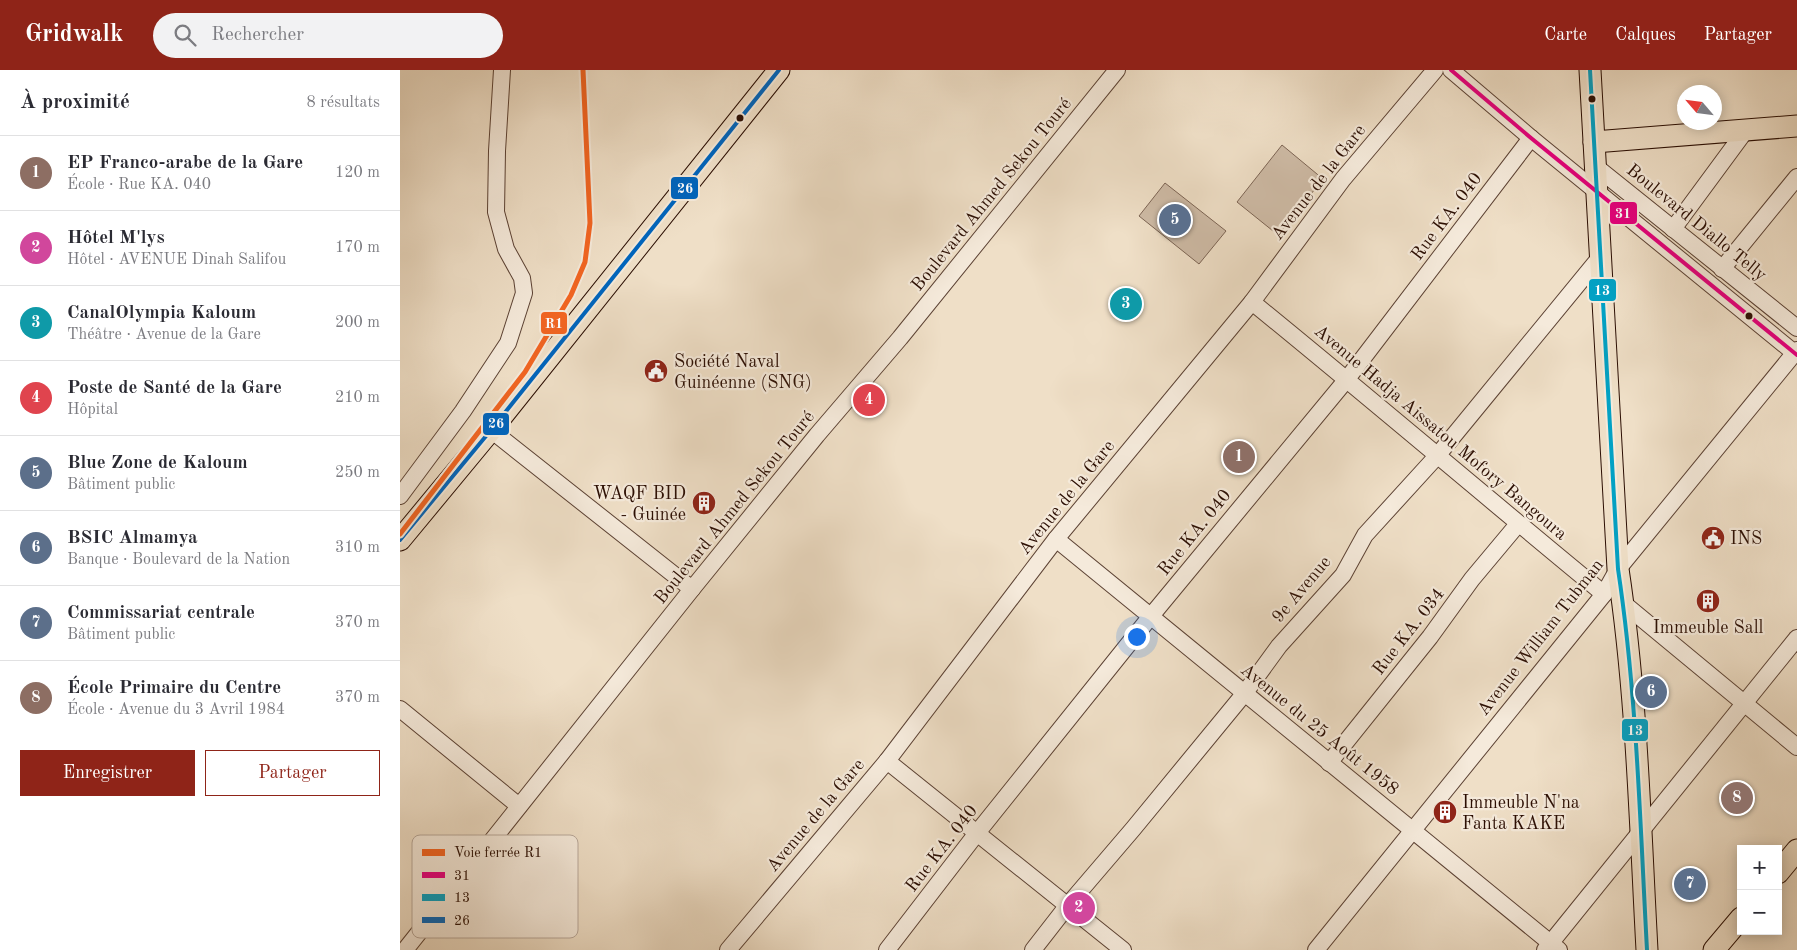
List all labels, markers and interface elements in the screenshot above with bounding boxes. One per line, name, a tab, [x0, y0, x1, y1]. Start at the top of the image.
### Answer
search box	[153, 13, 503, 58]
icon: search	[171, 21, 199, 49]
text: Gridwalk	[25, 23, 123, 47]
text: Rechercher	[211, 26, 304, 45]
text: Carte	[1544, 26, 1587, 44]
text: Calques	[1615, 26, 1676, 44]
text: Partager	[1704, 26, 1772, 44]
north arrow	[1677, 85, 1722, 130]
text: À proximité	[20, 92, 130, 113]
unlabelled marker	[1587, 94, 1597, 104]
text: 8 résultats	[306, 95, 380, 111]
street label: Boulevard Ahmed Sekou Touré	[908, 95, 1075, 295]
unlabelled marker	[735, 113, 745, 123]
street label: Avenue de la Gare	[1268, 121, 1369, 244]
text: EP Franco-arabe de la Gare	[67, 154, 303, 173]
street label: Boulevard Diallo Telly	[1623, 161, 1770, 285]
text: 1	[31, 165, 41, 181]
text: 120 m	[335, 165, 380, 181]
street label: Rue KA. 040	[1408, 169, 1485, 264]
line badge: 26	[670, 176, 699, 200]
text: École · Rue KA. 040	[67, 177, 211, 193]
text: 26	[677, 182, 693, 196]
pin: 5	[1159, 201, 1191, 239]
line badge: 31	[1609, 201, 1638, 225]
text: 31	[1615, 207, 1631, 221]
text: Hôtel M'lys	[67, 229, 165, 248]
text: 2	[31, 240, 41, 256]
text: 170 m	[335, 240, 380, 256]
text: Hôtel · AVENUE Dinah Salifou	[67, 252, 286, 268]
line badge: 13	[1588, 278, 1617, 302]
text: 13	[1594, 284, 1610, 298]
pin: 3	[1110, 285, 1142, 323]
text: CanalOlympia Kaloum	[67, 304, 256, 323]
line badge: R1	[540, 311, 568, 335]
unlabelled marker	[1744, 311, 1754, 321]
text: 3	[31, 315, 41, 331]
text: 200 m	[335, 315, 380, 331]
text: R1	[545, 317, 563, 331]
street label: Avenue Hadja Aissatou Mofory Bangoura	[1311, 322, 1570, 544]
text: Théâtre · Avenue de la Gare	[67, 327, 261, 343]
place label: Société Naval Guinéenne (SNG)	[674, 353, 812, 392]
public building icon: Société Naval Guinéenne (SNG)	[643, 358, 669, 384]
text: Poste de Santé de la Gare	[67, 379, 282, 398]
pin: 4	[853, 381, 885, 419]
text: 4	[31, 390, 41, 406]
text: 210 m	[335, 390, 380, 406]
text: Hôpital	[67, 402, 118, 418]
street label: Boulevard Ahmed Sekou Touré	[651, 408, 818, 608]
line badge: 26	[482, 412, 510, 436]
text: 26	[488, 417, 504, 431]
street label: Avenue de la Gare	[1015, 437, 1118, 558]
pin: 1	[1223, 438, 1255, 476]
text: Blue Zone de Kaloum	[67, 454, 248, 473]
text: 5	[31, 465, 41, 481]
text: 250 m	[335, 465, 380, 481]
text: Bâtiment public	[67, 477, 175, 493]
place label: WAQF BID - Guinée	[593, 485, 686, 524]
street label: Rue KA. 040	[1155, 486, 1235, 579]
building icon: WAQF BID - Guinée	[691, 490, 717, 516]
public building icon: INS	[1700, 525, 1726, 551]
text: BSIC Almamya	[67, 529, 198, 548]
place label: INS	[1730, 530, 1762, 548]
text: 6	[31, 540, 41, 556]
text: 310 m	[335, 540, 380, 556]
text: Banque · Boulevard de la Nation	[67, 552, 290, 568]
street label: 9e Avenue	[1269, 553, 1335, 626]
street label: Avenue William Tubman	[1474, 556, 1607, 719]
street label: Rue KA. 034	[1369, 585, 1448, 678]
building icon: Immeuble Sall	[1695, 588, 1721, 614]
text: Commissariat centrale	[67, 604, 255, 623]
text: 7	[31, 615, 41, 631]
text: 370 m	[335, 615, 380, 631]
place label: Immeuble Sall	[1653, 619, 1764, 637]
your location	[1124, 624, 1150, 650]
text: Bâtiment public	[67, 627, 175, 643]
street label: Avenue du 25 Août 1958	[1237, 661, 1402, 799]
pin: 6	[1635, 673, 1667, 711]
text: École Primaire du Centre	[67, 679, 281, 698]
text: 8	[31, 690, 41, 706]
text: 370 m	[335, 690, 380, 706]
text: École · Avenue du 3 Avril 1984	[67, 702, 285, 718]
line badge: 13	[1621, 718, 1649, 742]
text: 13	[1627, 724, 1643, 738]
button: Enregistrer	[20, 750, 195, 796]
button: Partager	[205, 750, 380, 796]
street label: Avenue de la Gare	[763, 756, 868, 876]
pin: 8	[1721, 779, 1753, 817]
place label: Immeuble N'na Fanta KAKE	[1462, 794, 1580, 833]
building icon: Immeuble N'na Fanta KAKE	[1432, 799, 1458, 825]
street label: Rue KA. 040	[902, 802, 981, 895]
legend	[412, 835, 578, 938]
map controls	[1737, 845, 1782, 935]
button: +	[1737, 845, 1782, 890]
text: Voie ferrée R1	[454, 846, 542, 860]
pin: 7	[1674, 865, 1706, 903]
text: 31	[454, 869, 470, 883]
pin: 2	[1063, 889, 1095, 927]
button: −	[1737, 890, 1782, 935]
text: 13	[454, 891, 470, 905]
text: 26	[454, 914, 470, 928]

